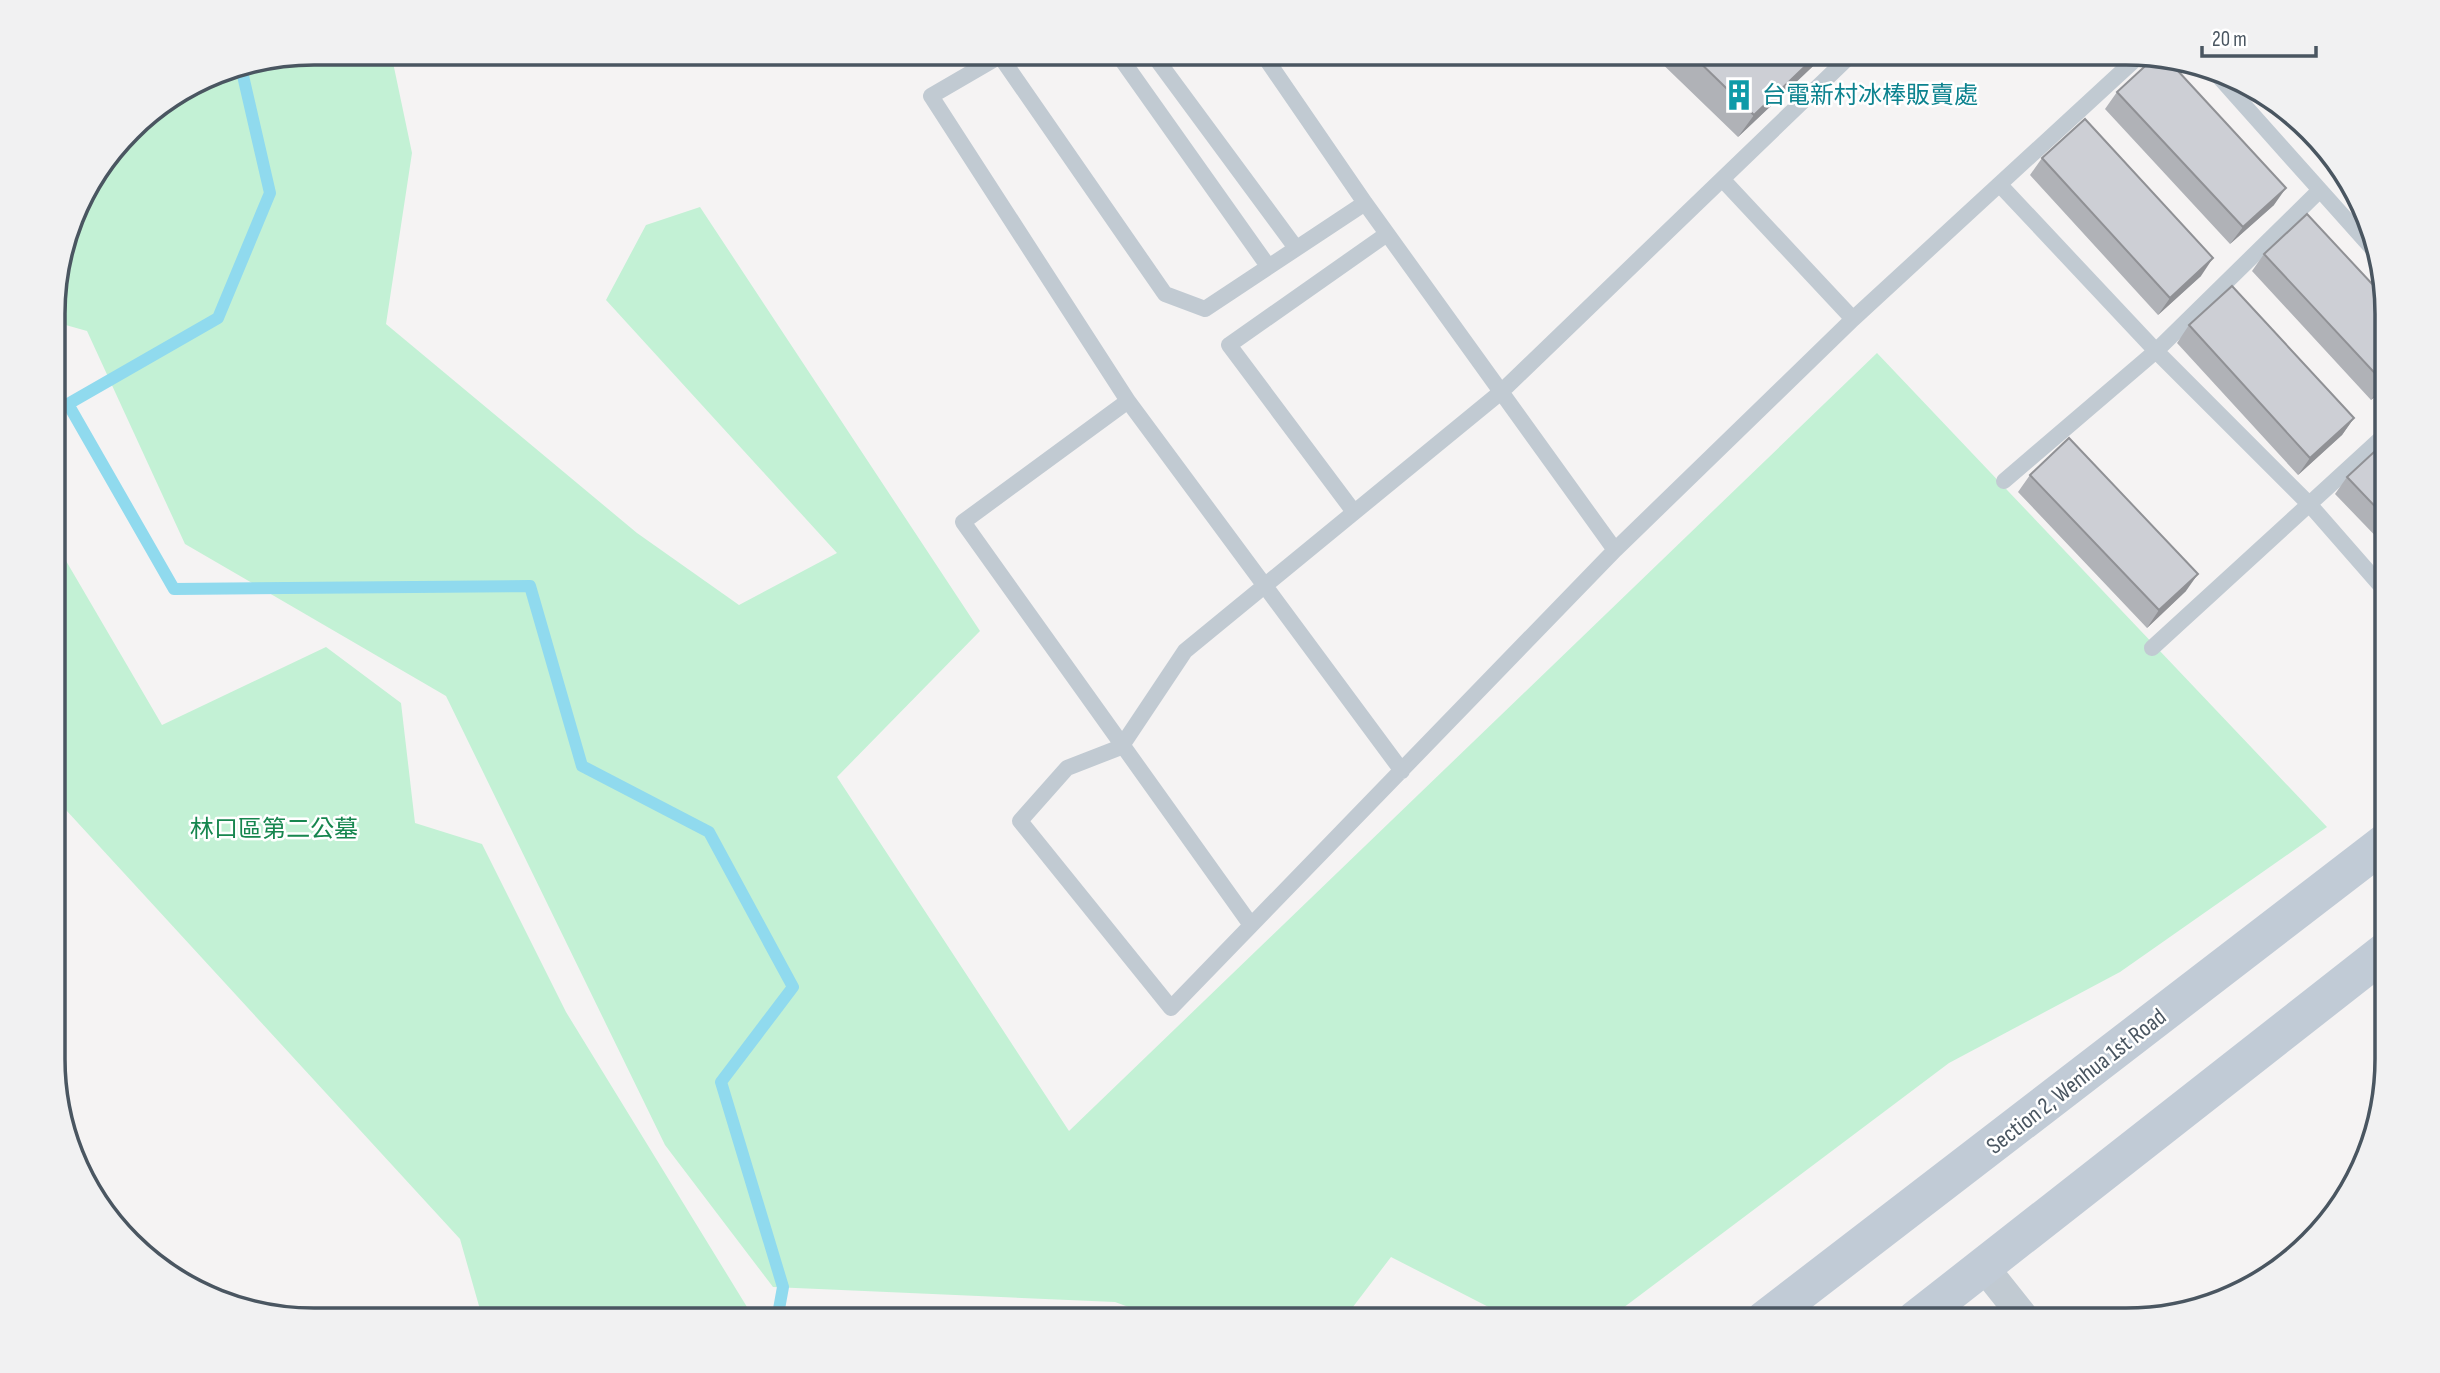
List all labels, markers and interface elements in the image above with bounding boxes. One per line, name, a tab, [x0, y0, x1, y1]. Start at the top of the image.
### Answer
scale bar	[2202, 14, 2316, 58]
text: 20 m	[2212, 27, 2247, 52]
building icon: 台電新村冰棒販賣處	[1722, 78, 1756, 112]
place label: 台電新村冰棒販賣處	[1762, 81, 1978, 110]
park label: 林口區第二公墓	[190, 815, 358, 844]
street label: Section 2, Wenhua 1st Road	[1981, 1002, 2172, 1161]

